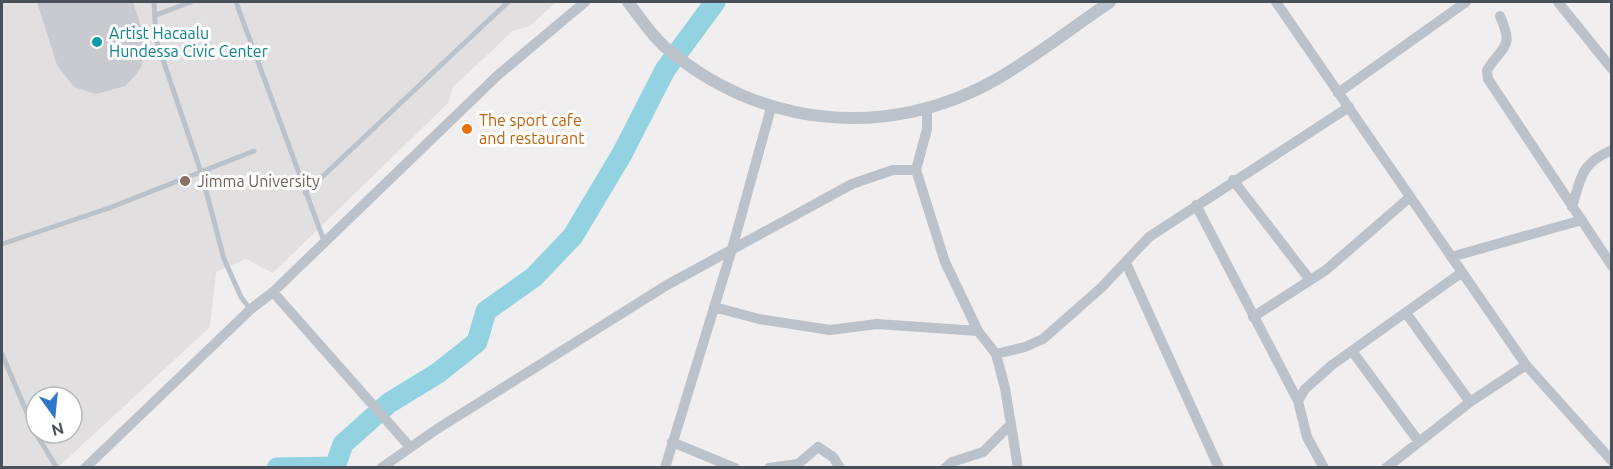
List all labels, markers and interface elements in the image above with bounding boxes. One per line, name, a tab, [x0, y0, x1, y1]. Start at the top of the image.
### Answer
place label: Artist Hacaalu Hundessa Civic Center	[109, 24, 268, 60]
marker: Artist Hacaalu Hundessa Civic Center	[90, 35, 104, 49]
place label: The sport cafe and restaurant	[479, 111, 585, 147]
marker: The sport cafe and restaurant	[460, 122, 474, 136]
place label: Jimma University	[197, 172, 320, 190]
marker: Jimma University	[178, 174, 192, 188]
north arrow	[24, 385, 84, 445]
text: N	[50, 419, 66, 440]

